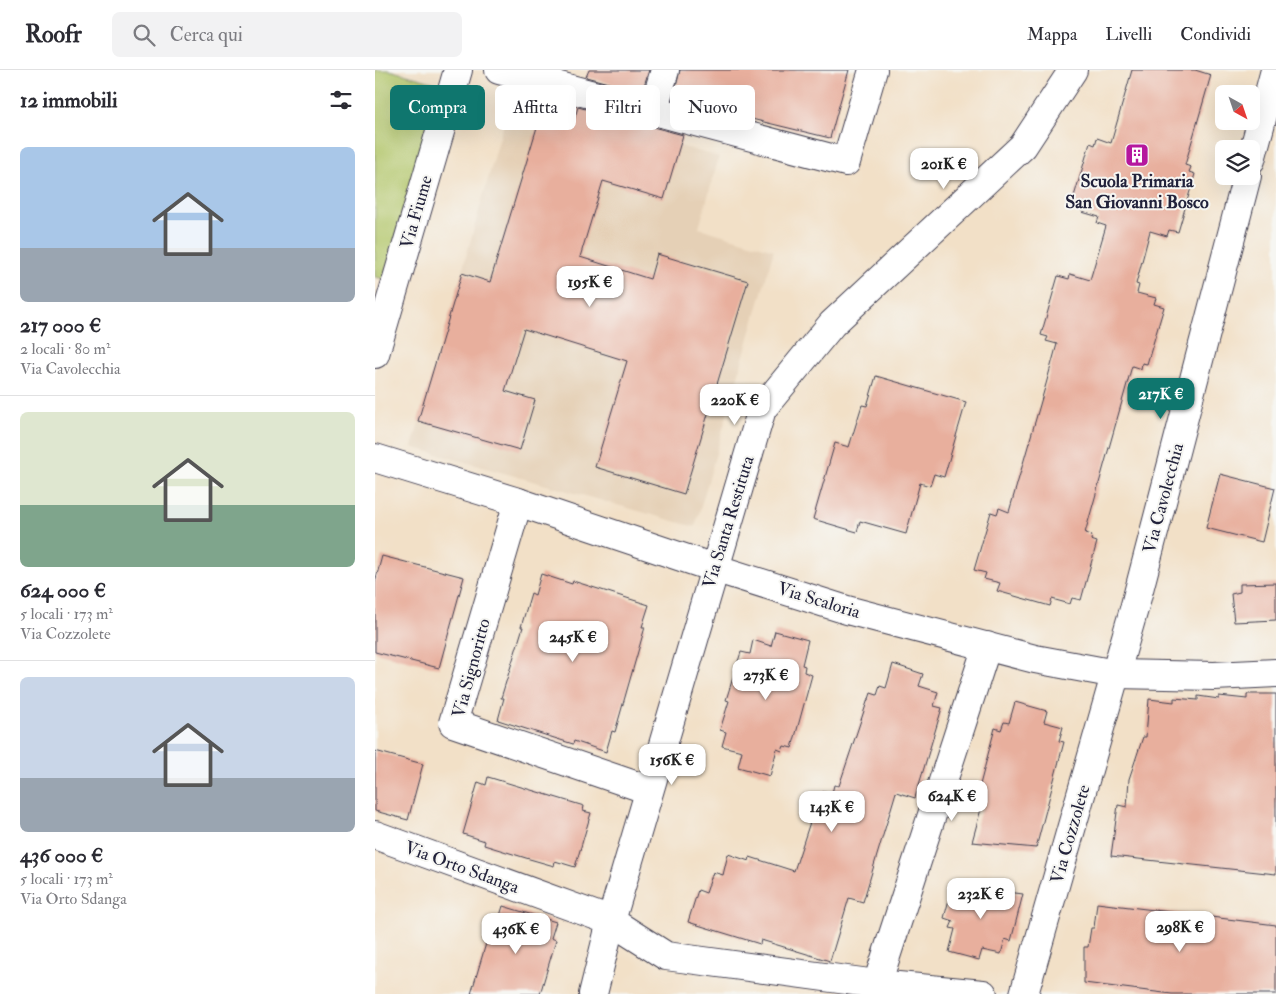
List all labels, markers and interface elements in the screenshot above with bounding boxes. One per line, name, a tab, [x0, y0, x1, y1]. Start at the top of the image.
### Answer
search box	[112, 12, 462, 57]
text: Roofr	[25, 19, 82, 50]
icon: search	[130, 21, 158, 49]
text: Cerca qui	[170, 23, 243, 47]
text: Mappa	[1027, 23, 1077, 46]
text: Livelli	[1105, 23, 1152, 46]
text: Condividi	[1180, 23, 1251, 46]
chip: Compra	[390, 85, 485, 130]
chip: Affitta	[495, 85, 576, 130]
chip: Filtri	[586, 85, 660, 130]
chip: Nuovo	[670, 85, 755, 130]
north arrow	[1215, 85, 1260, 130]
map controls	[1215, 85, 1260, 185]
icon: filters	[327, 86, 355, 114]
text: 12 immobili	[20, 87, 118, 114]
button: layers	[1215, 140, 1260, 185]
building icon: Scuola Primaria San Giovanni Bosco	[1124, 142, 1150, 168]
pin: 201K €	[903, 148, 985, 190]
text: 201K €	[921, 154, 967, 174]
place label: Scuola Primaria San Giovanni Bosco	[1065, 170, 1209, 214]
street label: Via Fiume	[395, 172, 438, 251]
icon: home	[143, 179, 233, 269]
pin: 195K €	[549, 266, 631, 308]
text: 195K €	[568, 272, 612, 292]
text: 217 000 €	[20, 312, 101, 339]
text: 2 locali · 80 m²	[20, 339, 110, 359]
text: Via Cavolecchia	[20, 359, 121, 379]
pin: 217K €	[1120, 378, 1202, 420]
pin: 220K €	[694, 384, 776, 426]
text: 217K €	[1138, 384, 1184, 404]
text: 220K €	[711, 390, 759, 410]
street label: Via Cavolecchia	[1138, 440, 1189, 556]
icon: home	[143, 445, 233, 535]
street label: Via Santa Restituta	[697, 452, 760, 591]
text: 624 000 €	[20, 577, 106, 604]
street label: Via Scaloria	[775, 577, 864, 624]
text: 5 locali · 173 m²	[20, 604, 113, 624]
street label: Via Signoritto	[447, 616, 496, 720]
pin: 245K €	[532, 620, 614, 663]
text: Via Cozzolete	[20, 624, 111, 644]
text: 245K €	[549, 627, 597, 647]
pin: 273K €	[725, 658, 807, 701]
text: 273K €	[743, 665, 789, 685]
icon: home	[143, 710, 233, 800]
pin: 156K €	[631, 744, 713, 786]
text: 156K €	[650, 750, 694, 770]
pin: 624K €	[911, 780, 993, 822]
street label: Via Cozzolete	[1045, 782, 1096, 886]
text: 624K €	[928, 786, 976, 806]
pin: 143K €	[791, 790, 873, 833]
text: 143K €	[810, 797, 854, 817]
street label: Via Orto Sdanga	[401, 836, 523, 899]
text: 436 000 €	[20, 842, 103, 869]
text: 5 locali · 173 m²	[20, 869, 113, 889]
pin: 232K €	[940, 878, 1022, 920]
text: 232K €	[958, 884, 1004, 904]
text: Via Orto Sdanga	[20, 889, 127, 909]
pin: 298K €	[1139, 910, 1221, 953]
pin: 436K €	[475, 912, 557, 955]
text: 298K €	[1156, 917, 1204, 937]
text: 436K €	[493, 919, 539, 939]

